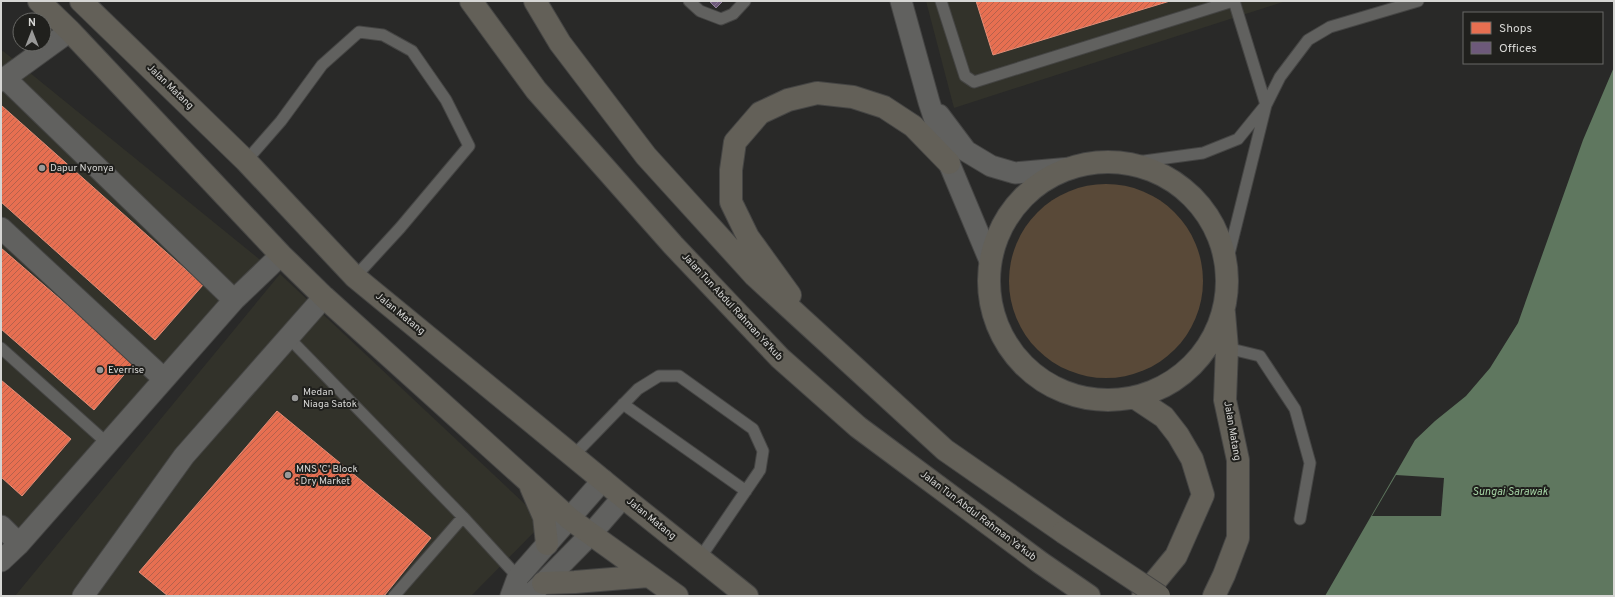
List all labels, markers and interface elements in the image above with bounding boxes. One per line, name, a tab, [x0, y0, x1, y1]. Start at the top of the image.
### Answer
north arrow	[12, 12, 52, 52]
legend	[1463, 12, 1603, 64]
text: N	[28, 16, 36, 30]
text: Shops	[1499, 21, 1532, 37]
text: Offices	[1499, 41, 1537, 57]
street label: Jalan Matang	[144, 61, 196, 113]
place label: Dapur Nyonya	[50, 162, 113, 175]
marker: Dapur Nyonya	[37, 163, 47, 173]
street label: Jalan Tun Abdul Rahman Ya'kub	[679, 250, 786, 364]
street label: Jalan Matang	[373, 290, 427, 338]
place label: Everrise	[108, 364, 144, 377]
marker: Everrise	[95, 365, 105, 375]
place label: Medan Niaga Satok	[303, 386, 357, 411]
marker: Medan Niaga Satok	[290, 393, 300, 403]
street label: Jalan Matang	[1220, 400, 1244, 462]
place label: MNS 'C' Block : Dry Market	[296, 463, 358, 488]
street label: Jalan Tun Abdul Rahman Ya'kub	[917, 468, 1039, 564]
marker: MNS 'C' Block : Dry Market	[283, 470, 293, 480]
water label: Sungai Sarawak	[1472, 485, 1548, 499]
street label: Jalan Matang	[624, 495, 678, 543]

